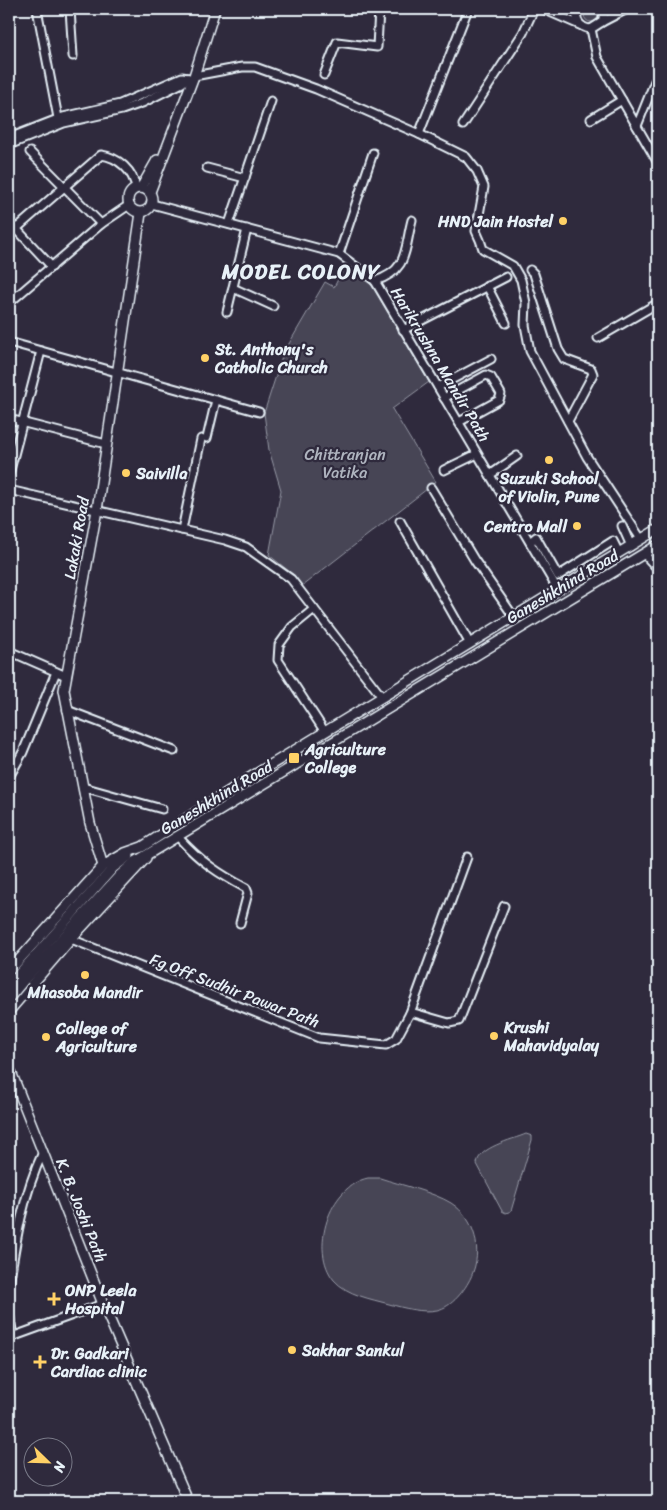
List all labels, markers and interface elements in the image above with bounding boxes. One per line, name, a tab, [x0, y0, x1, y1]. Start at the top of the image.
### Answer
place label: HND Jain Hostel	[437, 207, 554, 236]
marker: HND Jain Hostel	[557, 215, 569, 227]
district label: MODEL COLONY	[221, 253, 382, 291]
street label: Harikrushna Mandir Path	[383, 281, 499, 448]
place label: St. Anthony's Catholic Church	[214, 335, 328, 382]
marker: St. Anthony's Catholic Church	[199, 352, 211, 364]
park label: Chittranjan Vatika	[304, 440, 386, 487]
marker: Suzuki School of Violin, Pune	[543, 454, 555, 466]
place label: Saivilla	[135, 459, 188, 488]
place label: Suzuki School of Violin, Pune	[498, 464, 600, 511]
marker: Saivilla	[120, 467, 132, 479]
street label: Lakaki Road	[55, 493, 98, 582]
place label: Centro Mall	[483, 512, 568, 541]
marker: Centro Mall	[571, 520, 583, 532]
street label: Ganeshkhind Road	[500, 540, 626, 632]
place label: Agriculture College	[304, 735, 387, 782]
street label: Ganeshkhind Road	[154, 751, 280, 843]
marker: Agriculture College	[287, 751, 301, 765]
street label: Fg Off Sudhir Pawar Path	[146, 945, 324, 1036]
marker: Mhasoba Mandir	[79, 969, 91, 981]
place label: Mhasoba Mandir	[27, 978, 144, 1007]
place label: Krushi Mahavidyalay	[503, 1013, 600, 1060]
place label: College of Agriculture	[55, 1014, 138, 1061]
marker: Krushi Mahavidyalay	[488, 1030, 500, 1042]
marker: College of Agriculture	[40, 1031, 52, 1043]
street label: K. B. Joshi Path	[47, 1154, 116, 1267]
place label: ONP Leela Hospital	[64, 1276, 137, 1323]
marker: ONP Leela Hospital	[47, 1292, 61, 1306]
place label: Sakhar Sankul	[301, 1336, 405, 1365]
place label: Dr. Gadkari Cardiac clinic	[50, 1339, 148, 1386]
marker: Sakhar Sankul	[286, 1344, 298, 1356]
marker: Dr. Gadkari Cardiac clinic	[33, 1355, 47, 1369]
north arrow	[22, 1438, 72, 1488]
text: N	[46, 1457, 73, 1477]

